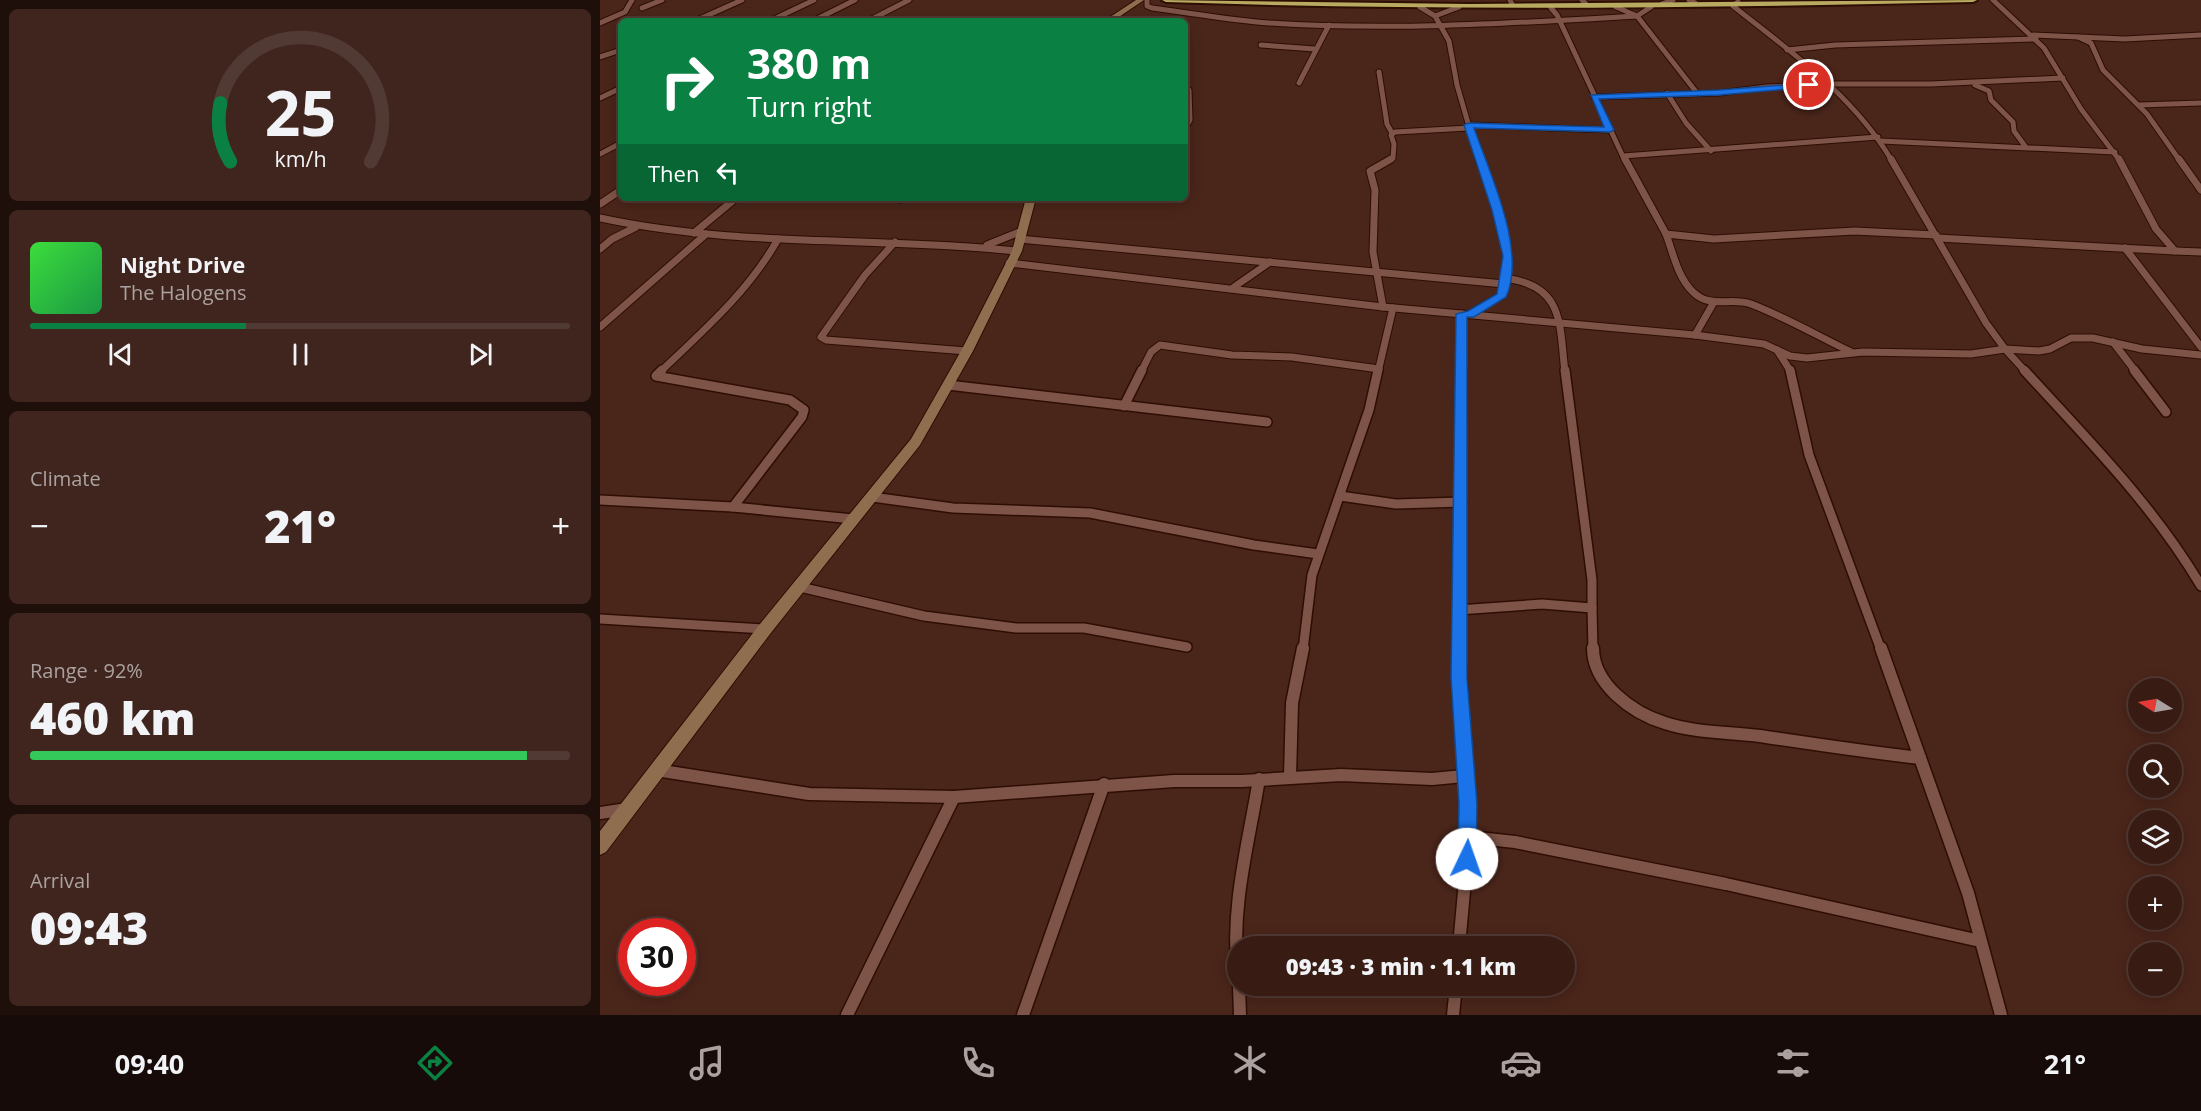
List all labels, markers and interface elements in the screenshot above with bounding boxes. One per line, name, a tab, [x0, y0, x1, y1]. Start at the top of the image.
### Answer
text: 380 m	[747, 34, 871, 91]
icon: right	[648, 42, 726, 120]
pin	[1783, 59, 1834, 110]
icon: arrive	[1792, 68, 1825, 101]
text: 25	[264, 69, 336, 154]
text: Turn right	[747, 88, 872, 125]
text: km/h	[274, 144, 326, 173]
icon: left	[711, 156, 744, 189]
text: Then	[648, 158, 699, 188]
text: Night Drive	[120, 249, 245, 279]
text: The Halogens	[120, 279, 247, 306]
icon: previous	[104, 338, 137, 371]
icon: pause	[284, 338, 317, 371]
icon: next	[464, 338, 497, 371]
text: Climate	[30, 465, 101, 492]
text: 21°	[264, 495, 336, 556]
text: −	[30, 503, 49, 548]
text: +	[551, 503, 570, 548]
text: Range · 92%	[30, 657, 143, 684]
north arrow	[2128, 678, 2182, 732]
map controls	[2128, 678, 2182, 996]
text: 460 km	[30, 687, 195, 748]
button: search	[2128, 744, 2182, 798]
button: layers	[2128, 810, 2182, 864]
position arrow	[1435, 827, 1499, 891]
text: Arrival	[30, 867, 90, 894]
button: +	[2128, 876, 2182, 930]
text: 09:43	[30, 897, 148, 958]
speed limit sign: 30	[618, 918, 696, 996]
button: −	[2128, 942, 2182, 996]
text: 09:43 · 3 min · 1.1 km	[1286, 951, 1516, 981]
icon: directions	[414, 1042, 456, 1084]
icon: music	[686, 1042, 728, 1084]
icon: phone	[957, 1042, 999, 1084]
icon: climate	[1229, 1042, 1271, 1084]
icon: car	[1500, 1042, 1542, 1084]
icon: filters	[1772, 1042, 1814, 1084]
text: 09:40	[115, 1045, 184, 1082]
text: 21°	[2044, 1045, 2086, 1082]

